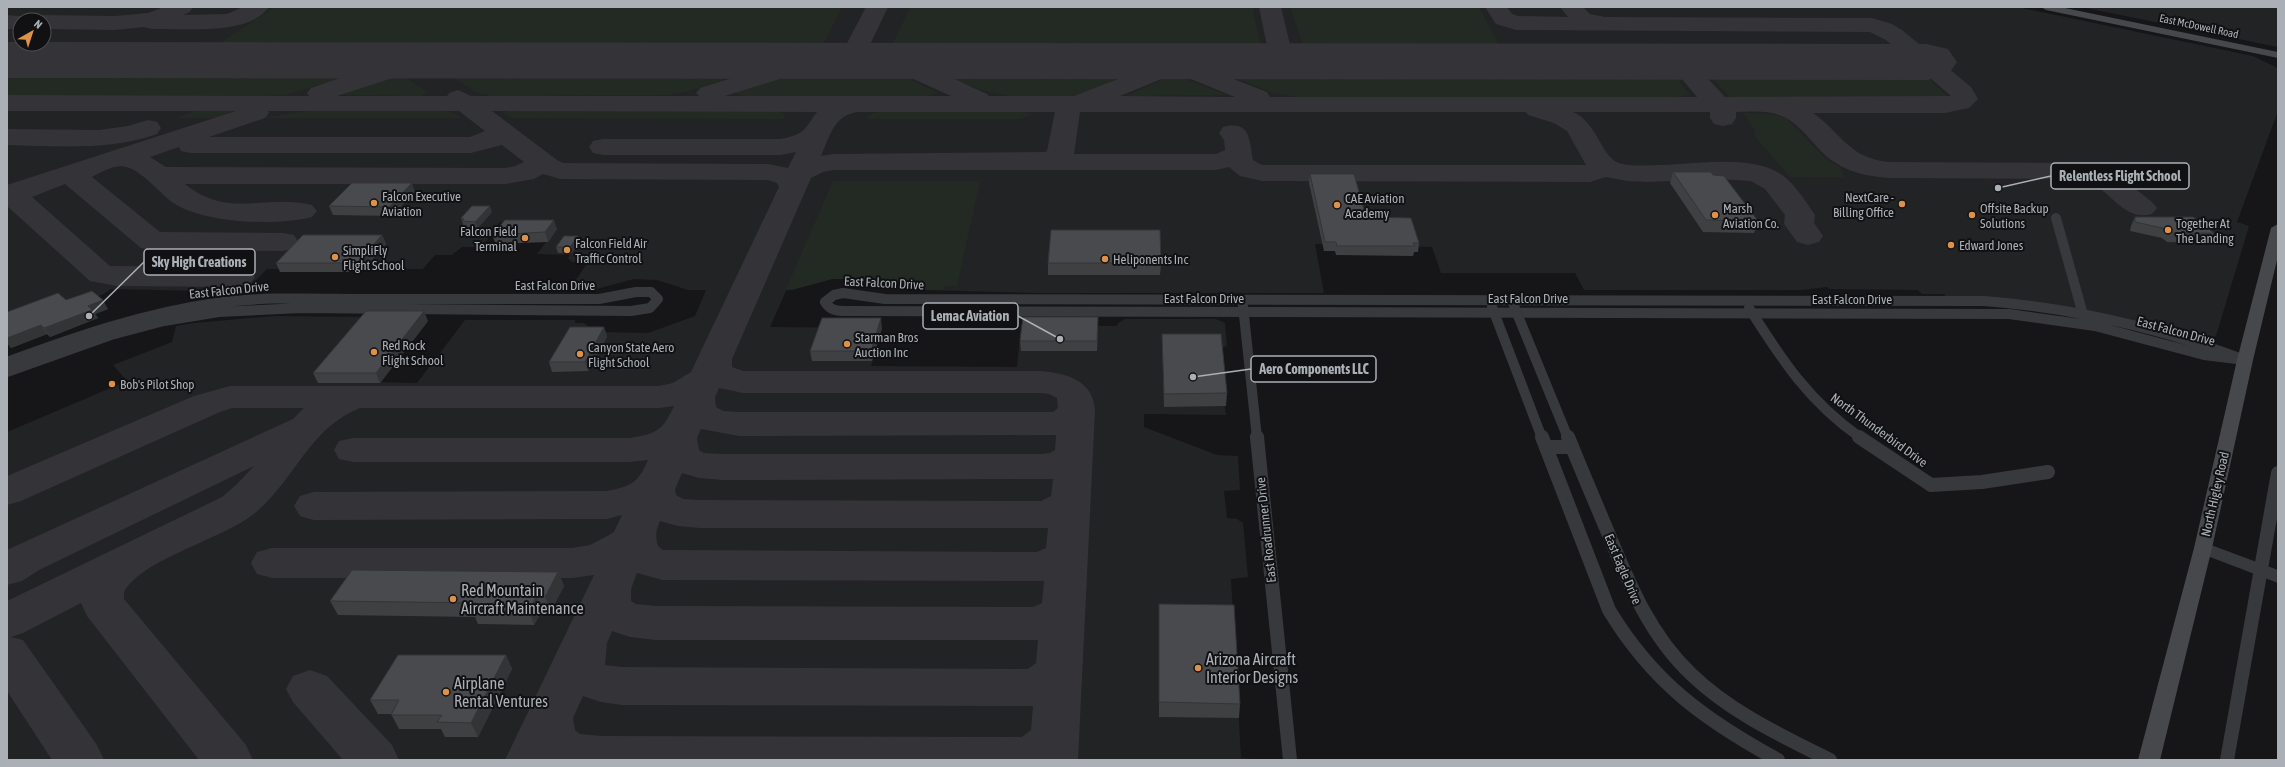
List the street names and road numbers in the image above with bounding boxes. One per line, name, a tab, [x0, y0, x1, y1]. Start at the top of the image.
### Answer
street label: East McDowell Road	[2158, 12, 2240, 40]
street label: East Falcon Drive	[844, 273, 925, 293]
street label: East Falcon Drive	[188, 278, 270, 302]
street label: East Falcon Drive	[515, 278, 595, 293]
street label: East Falcon Drive	[1164, 291, 1244, 306]
street label: East Falcon Drive	[1488, 291, 1568, 306]
street label: East Falcon Drive	[1812, 292, 1892, 307]
street label: East Falcon Drive	[2135, 313, 2217, 349]
street label: North Thunderbird Drive	[1828, 390, 1930, 470]
street label: North Higley Road	[2198, 450, 2232, 538]
street label: East Roadrunner Drive	[1253, 476, 1279, 583]
street label: East Eagle Drive	[1601, 532, 1645, 607]

